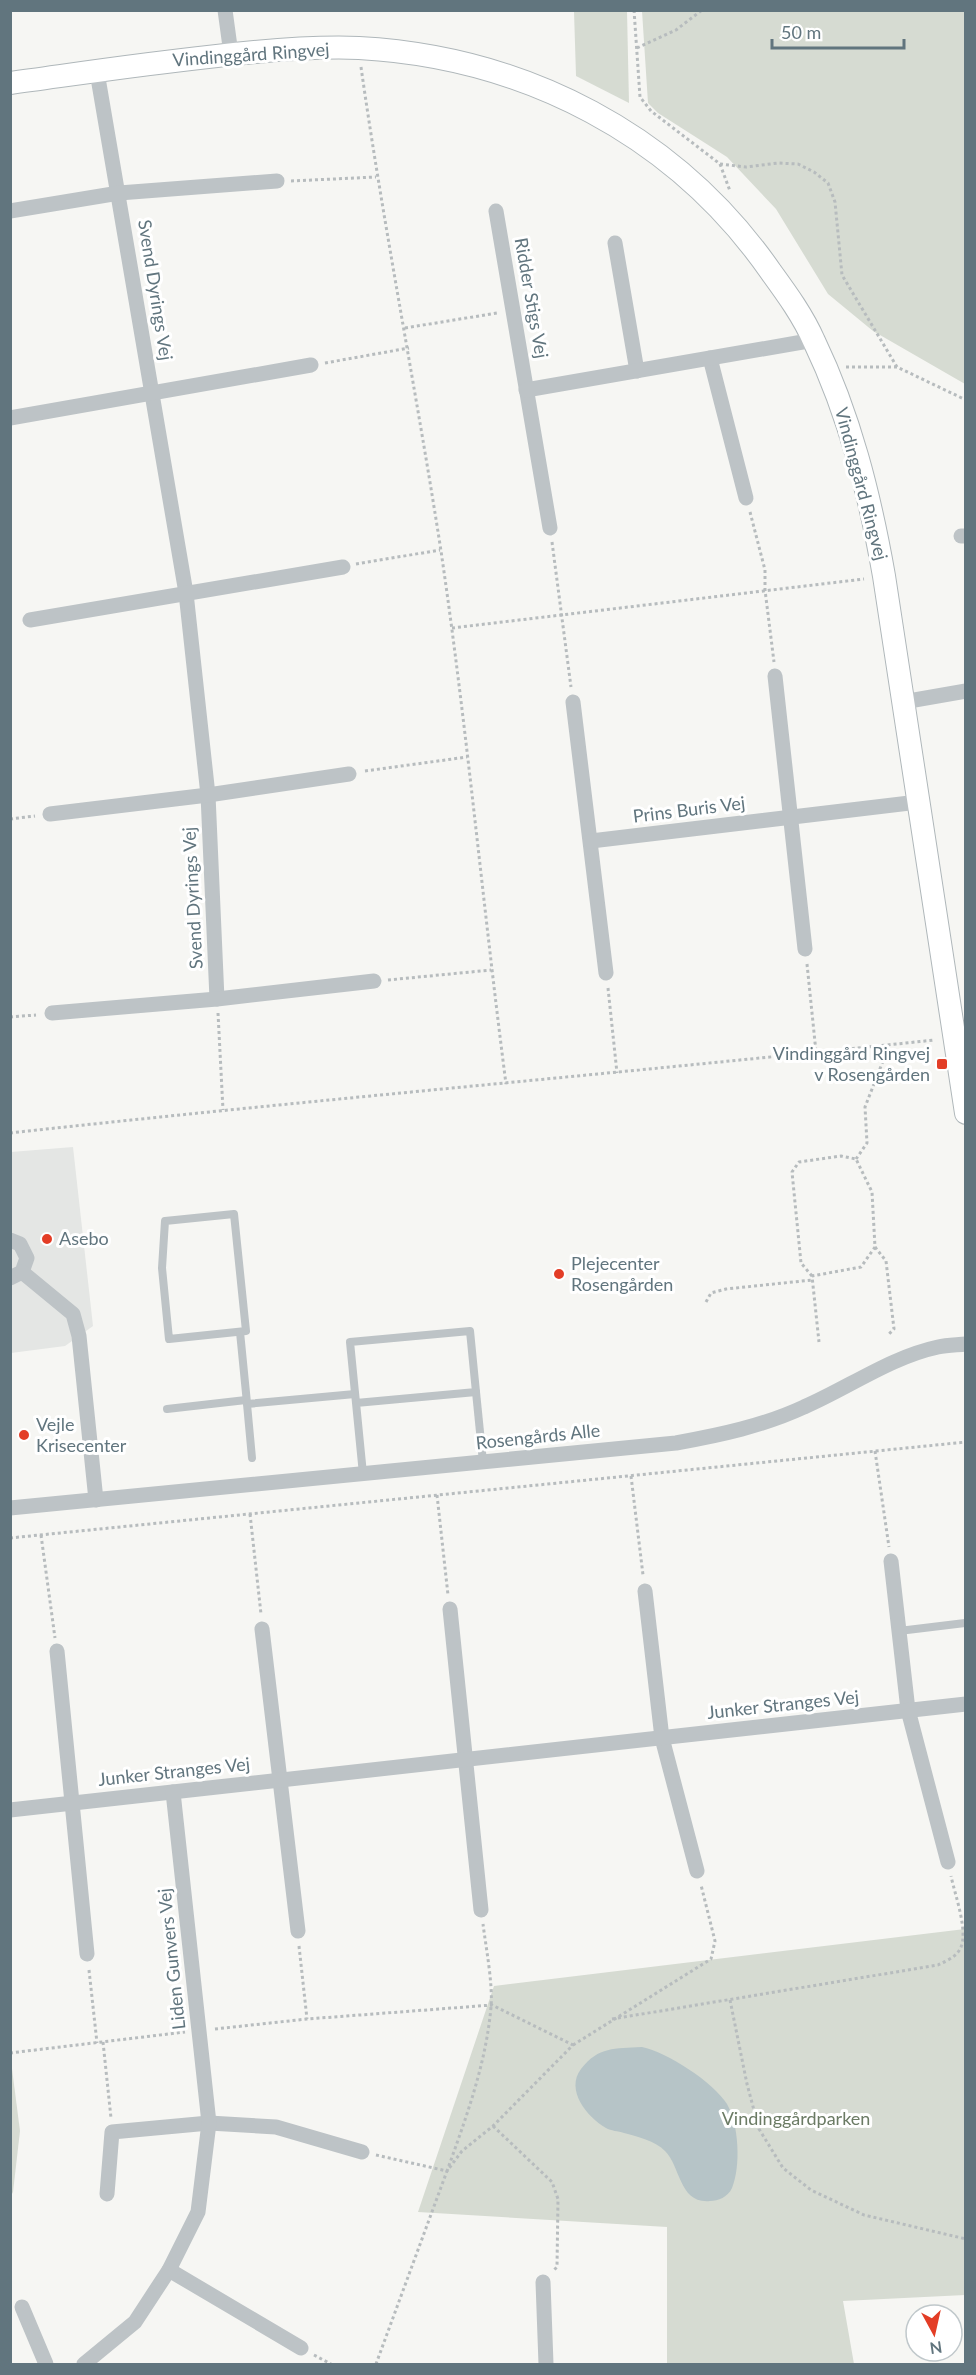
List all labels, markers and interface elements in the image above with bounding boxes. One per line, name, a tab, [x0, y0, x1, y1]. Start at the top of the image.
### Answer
scale bar	[772, 12, 904, 50]
text: 50 m	[781, 21, 821, 43]
street label: Vindinggård Ringvej	[172, 38, 330, 70]
street label: Svend Dyrings Vej	[134, 218, 178, 362]
street label: Ridder Stigs Vej	[511, 236, 553, 360]
street label: Vindinggård Ringvej	[831, 405, 893, 563]
street label: Prins Buris Vej	[632, 791, 746, 827]
street label: Svend Dyrings Vej	[177, 826, 207, 970]
place label: Vindinggård Ringvej v Rosengården	[773, 1042, 930, 1085]
marker: Vindinggård Ringvej v Rosengården	[935, 1057, 949, 1071]
place label: Asebo	[59, 1227, 109, 1249]
marker: Asebo	[40, 1232, 54, 1246]
place label: Plejecenter Rosengården	[571, 1252, 673, 1295]
marker: Plejecenter Rosengården	[552, 1267, 566, 1281]
place label: Vejle Krisecenter	[36, 1413, 127, 1456]
street label: Rosengårds Alle	[475, 1419, 601, 1453]
marker: Vejle Krisecenter	[17, 1428, 31, 1442]
street label: Junker Stranges Vej	[706, 1685, 860, 1723]
street label: Junker Stranges Vej	[97, 1752, 251, 1790]
street label: Liden Gunvers Vej	[153, 1887, 189, 2031]
park label: Vindinggårdparken	[722, 2107, 870, 2129]
north arrow	[904, 2303, 964, 2363]
text: N	[929, 2338, 944, 2359]

